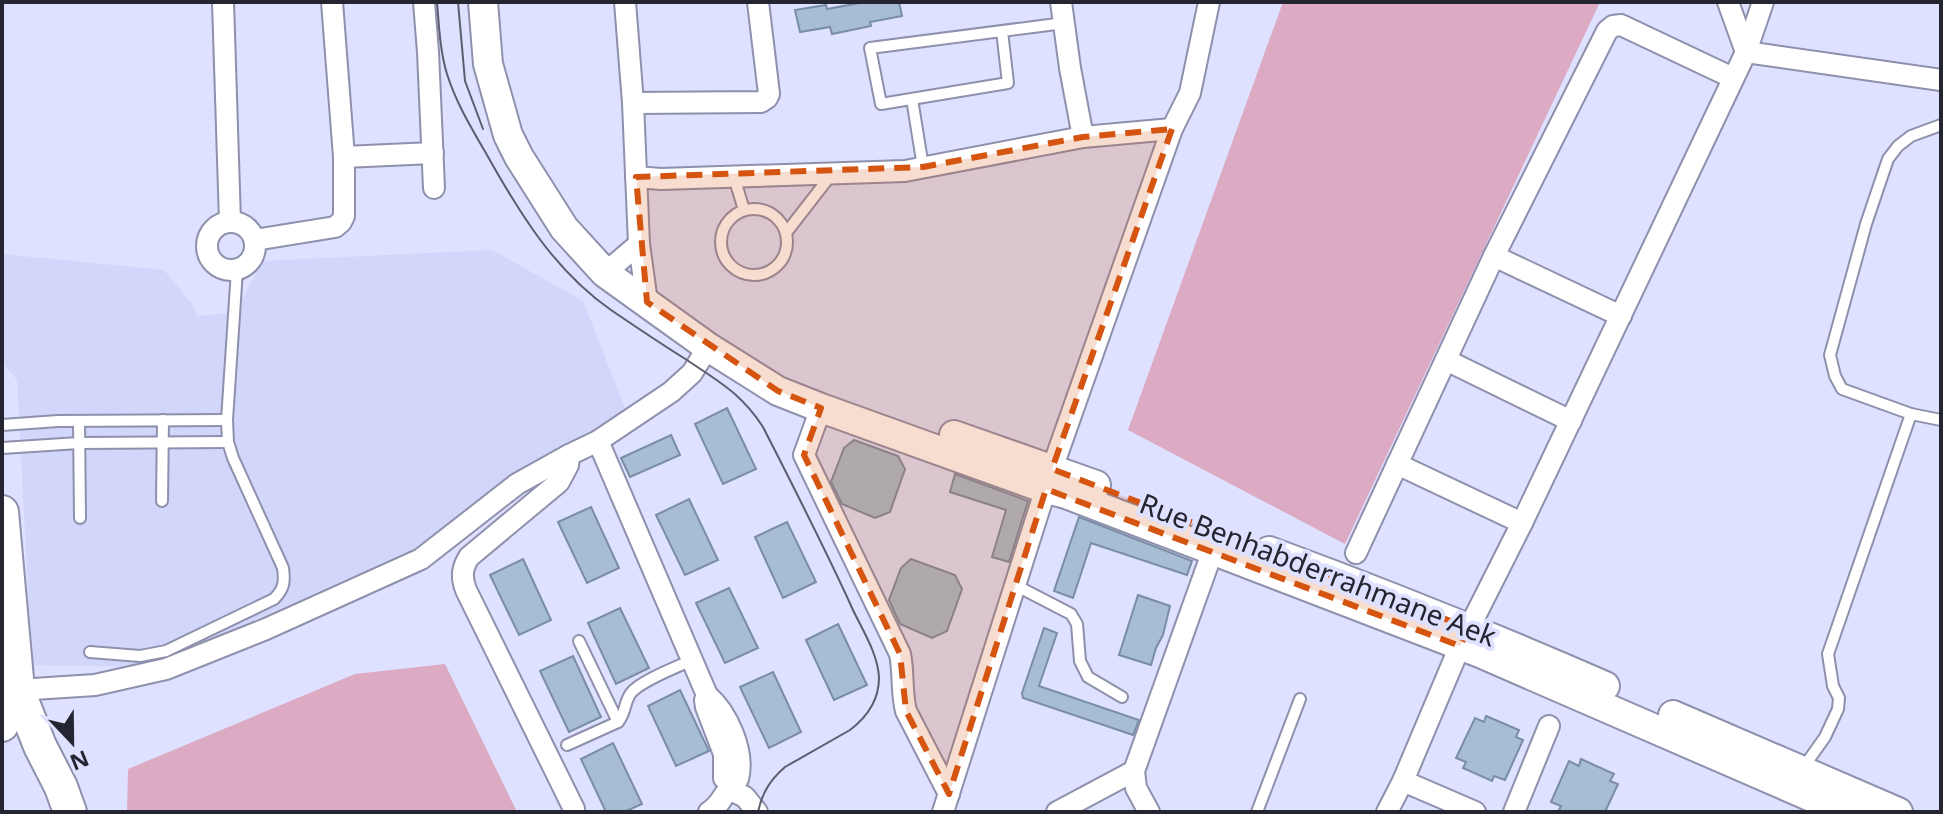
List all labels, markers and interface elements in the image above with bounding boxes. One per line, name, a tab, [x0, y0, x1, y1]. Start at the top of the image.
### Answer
street label: Rue Benhabderrahmane Aek	[1135, 483, 1502, 655]
north arrow	[32, 702, 112, 782]
text: N	[66, 744, 94, 779]

